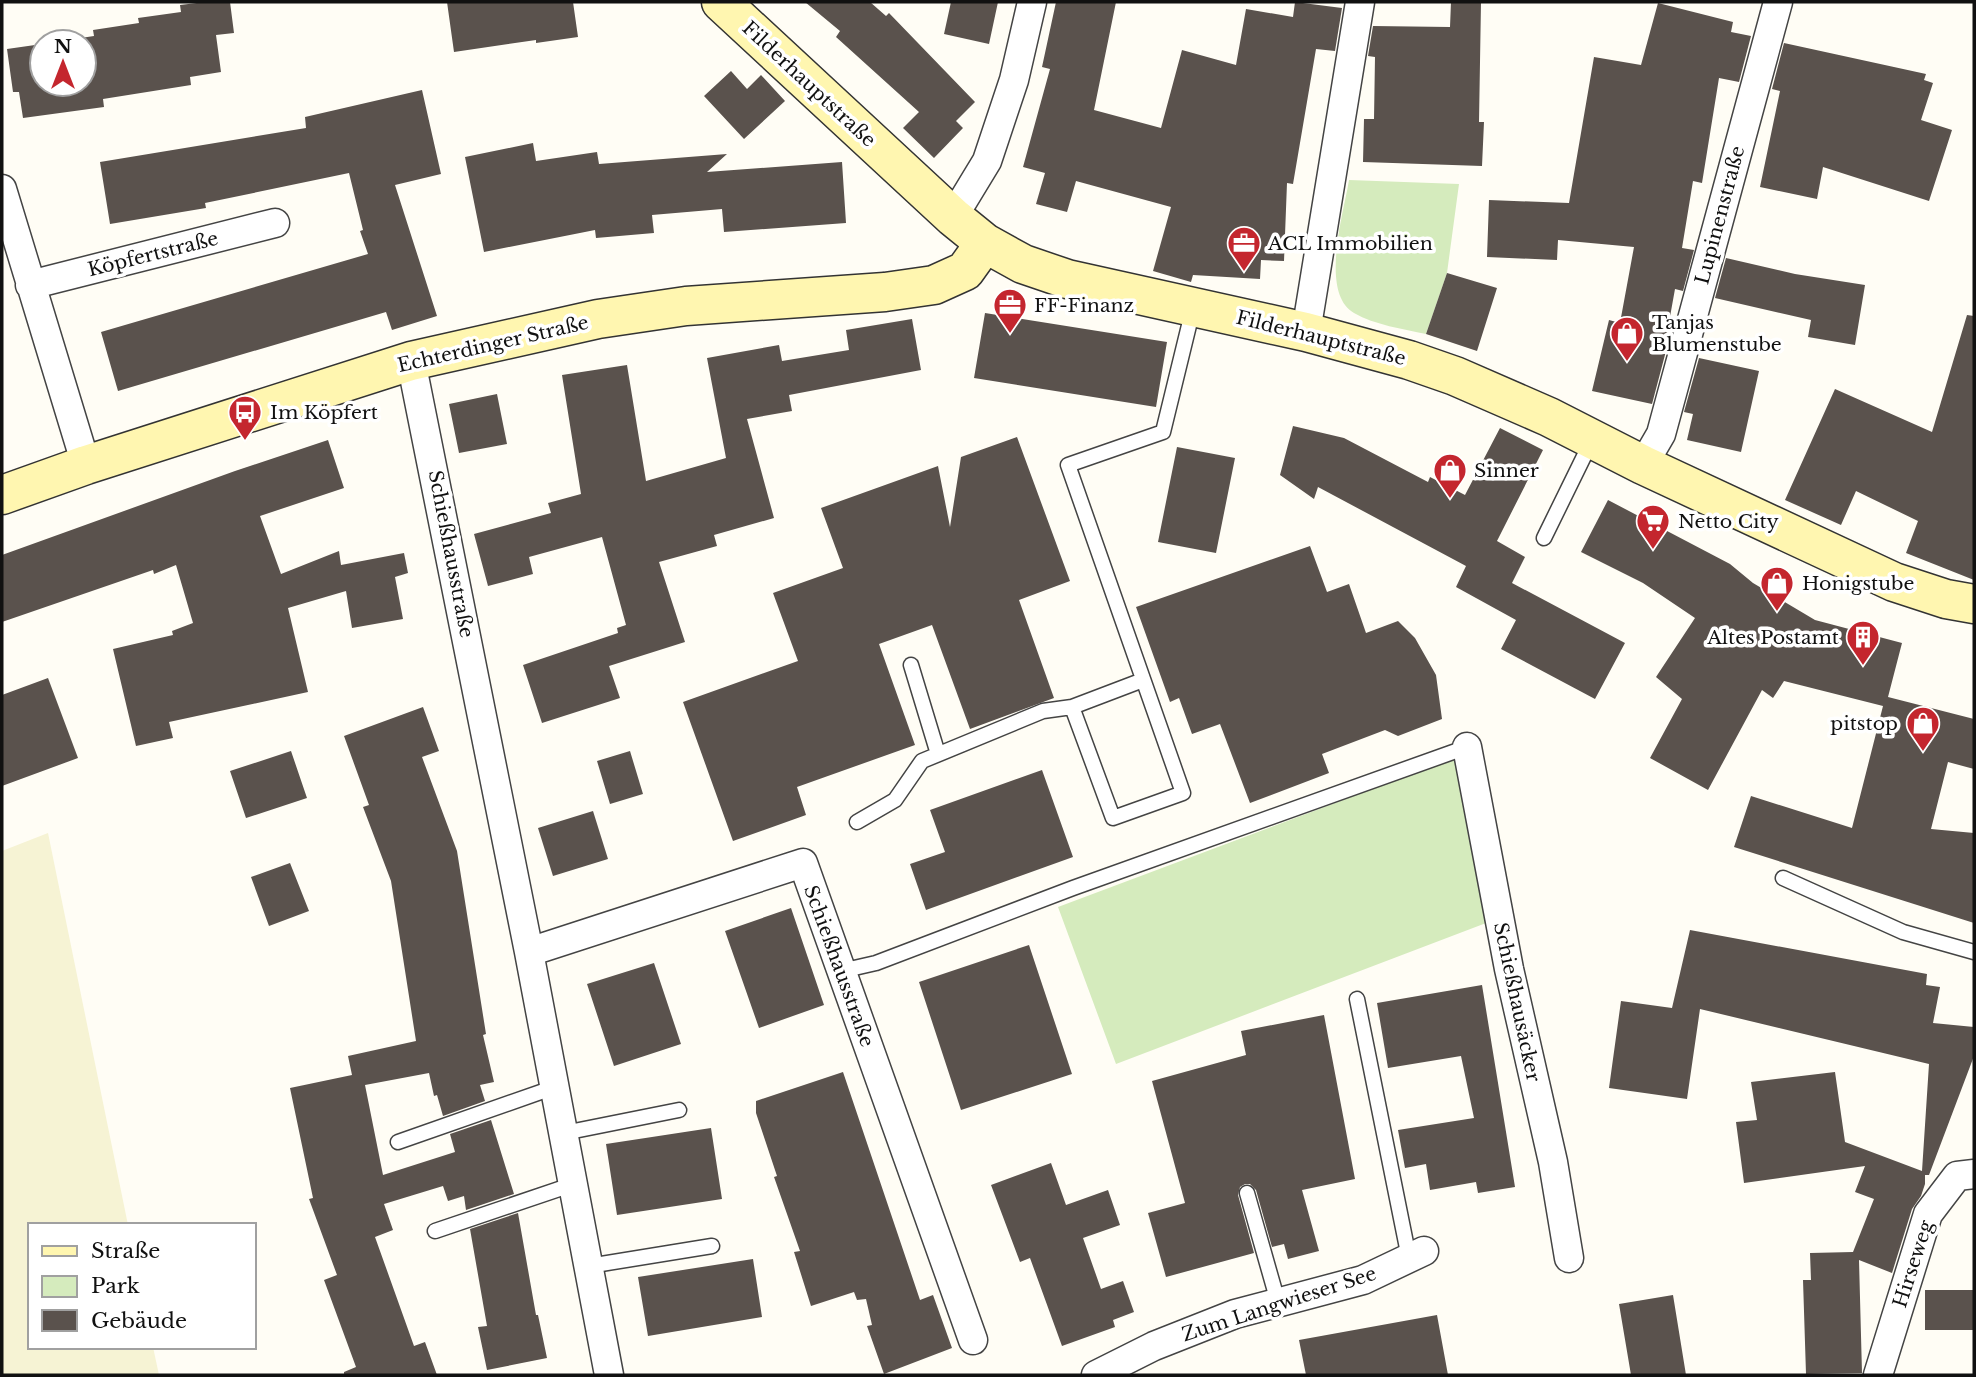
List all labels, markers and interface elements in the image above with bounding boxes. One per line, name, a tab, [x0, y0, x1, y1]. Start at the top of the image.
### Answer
street label: Filderhauptstraße	[738, 16, 880, 152]
north arrow	[28, 28, 98, 98]
text: N	[54, 35, 72, 58]
street label: Lupinenstraße	[1690, 143, 1750, 287]
office icon: ACL Immobilien	[1225, 224, 1263, 273]
street label: Köpfertstraße	[85, 227, 221, 281]
place label: ACL Immobilien	[1267, 232, 1433, 255]
office icon: FF-Finanz	[991, 286, 1029, 335]
place label: FF-Finanz	[1034, 294, 1134, 317]
street label: Filderhauptstraße	[1234, 306, 1408, 370]
street label: Echterdinger Straße	[395, 311, 591, 377]
place label: Tanjas Blumenstube	[1652, 311, 1782, 356]
shop icon: Tanjas Blumenstube	[1608, 314, 1646, 363]
bus stop icon: Im Köpfert	[226, 393, 264, 442]
place label: Im Köpfert	[270, 401, 379, 424]
shop icon: Sinner	[1431, 451, 1469, 500]
place label: Sinner	[1474, 459, 1539, 482]
street label: Schießhausstraße	[423, 468, 479, 640]
supermarket icon: Netto City	[1634, 502, 1672, 551]
place label: Netto City	[1678, 510, 1779, 533]
shop icon: Honigstube	[1758, 564, 1796, 613]
place label: Honigstube	[1802, 572, 1914, 595]
building icon: Altes Postamt	[1844, 618, 1882, 667]
place label: Altes Postamt	[1706, 626, 1840, 649]
shop icon: pitstop	[1904, 704, 1942, 753]
place label: pitstop	[1830, 712, 1898, 735]
street label: Schießhausstraße	[799, 882, 879, 1050]
street label: Schießhausäcker	[1489, 920, 1545, 1084]
street label: Hirseweg	[1888, 1217, 1938, 1311]
legend	[28, 1223, 256, 1349]
text: Straße	[91, 1238, 160, 1264]
street label: Zum Langwieser See	[1179, 1262, 1379, 1346]
text: Park	[91, 1273, 140, 1299]
text: Gebäude	[91, 1308, 187, 1334]

